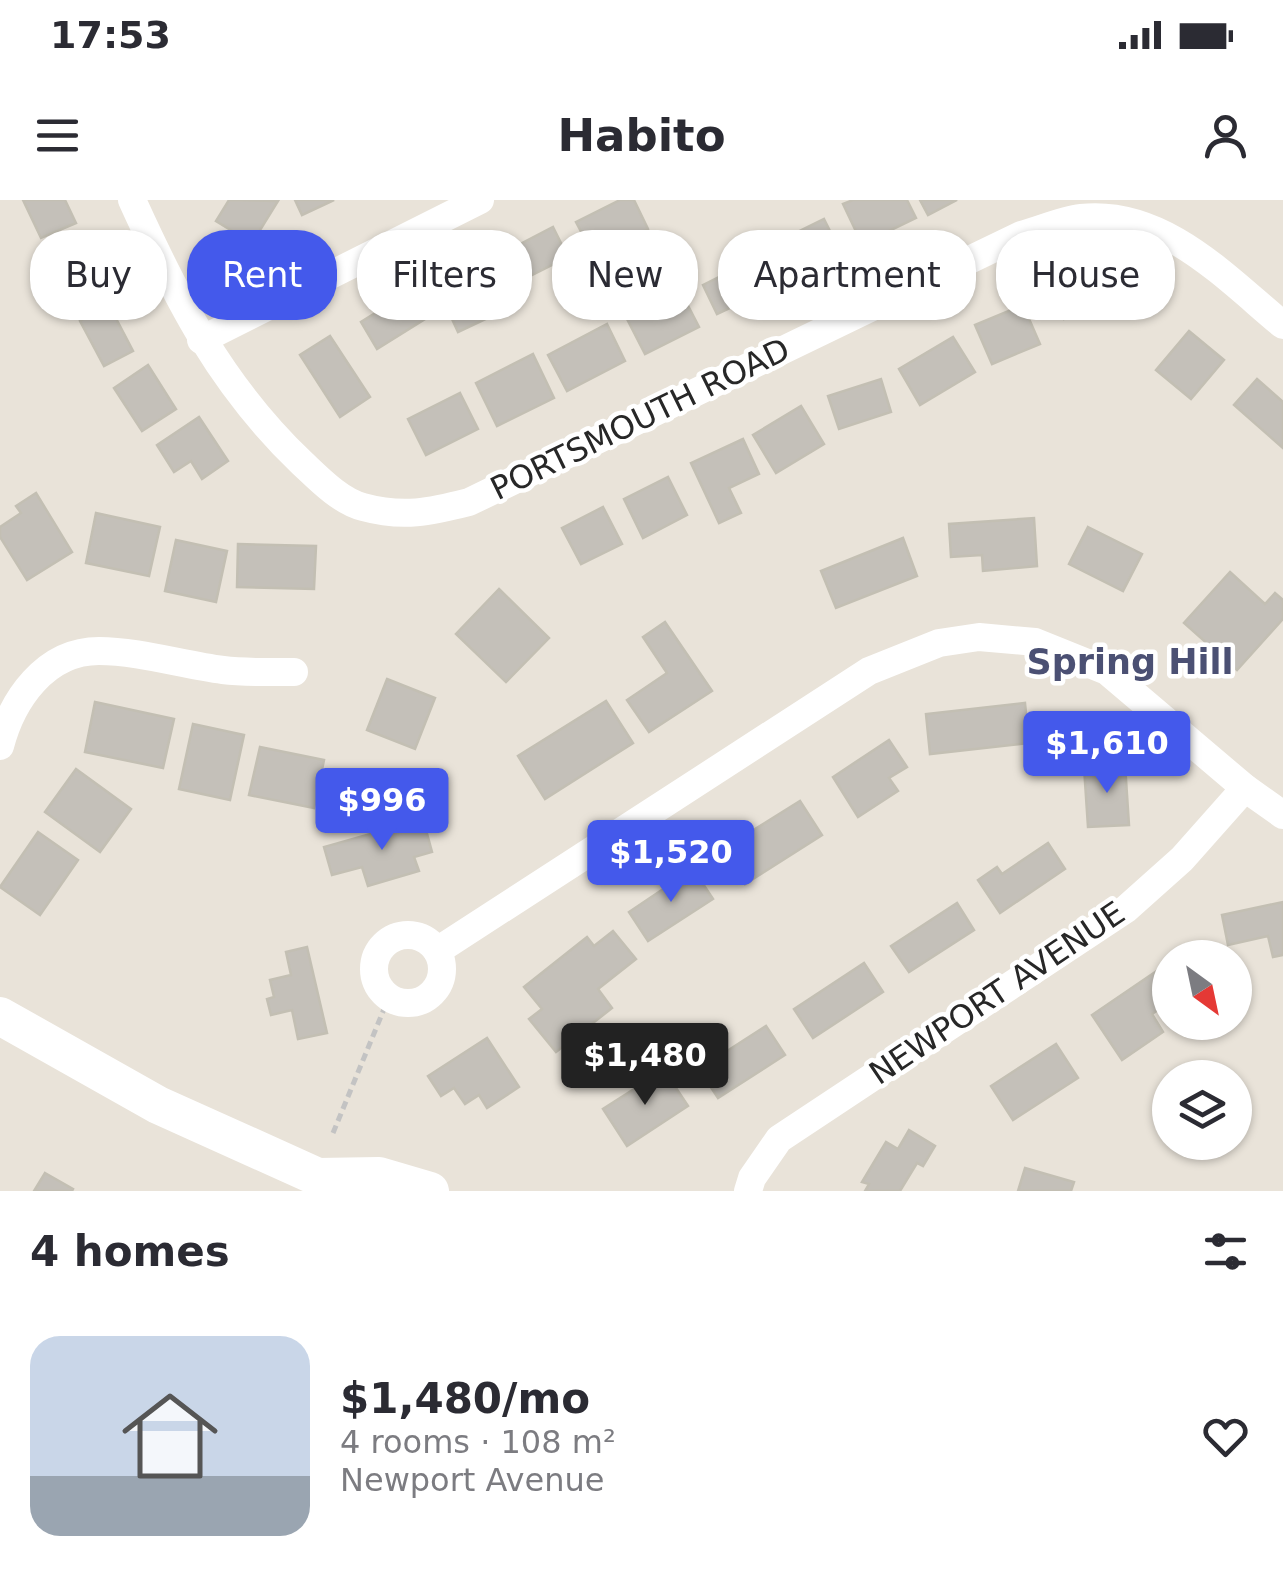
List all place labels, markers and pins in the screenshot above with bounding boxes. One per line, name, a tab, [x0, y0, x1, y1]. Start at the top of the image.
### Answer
pin: $1,610	[1026, 711, 1188, 796]
pin: $996	[323, 768, 441, 853]
pin: $1,520	[590, 820, 752, 905]
pin: $1,480	[564, 1023, 726, 1108]

